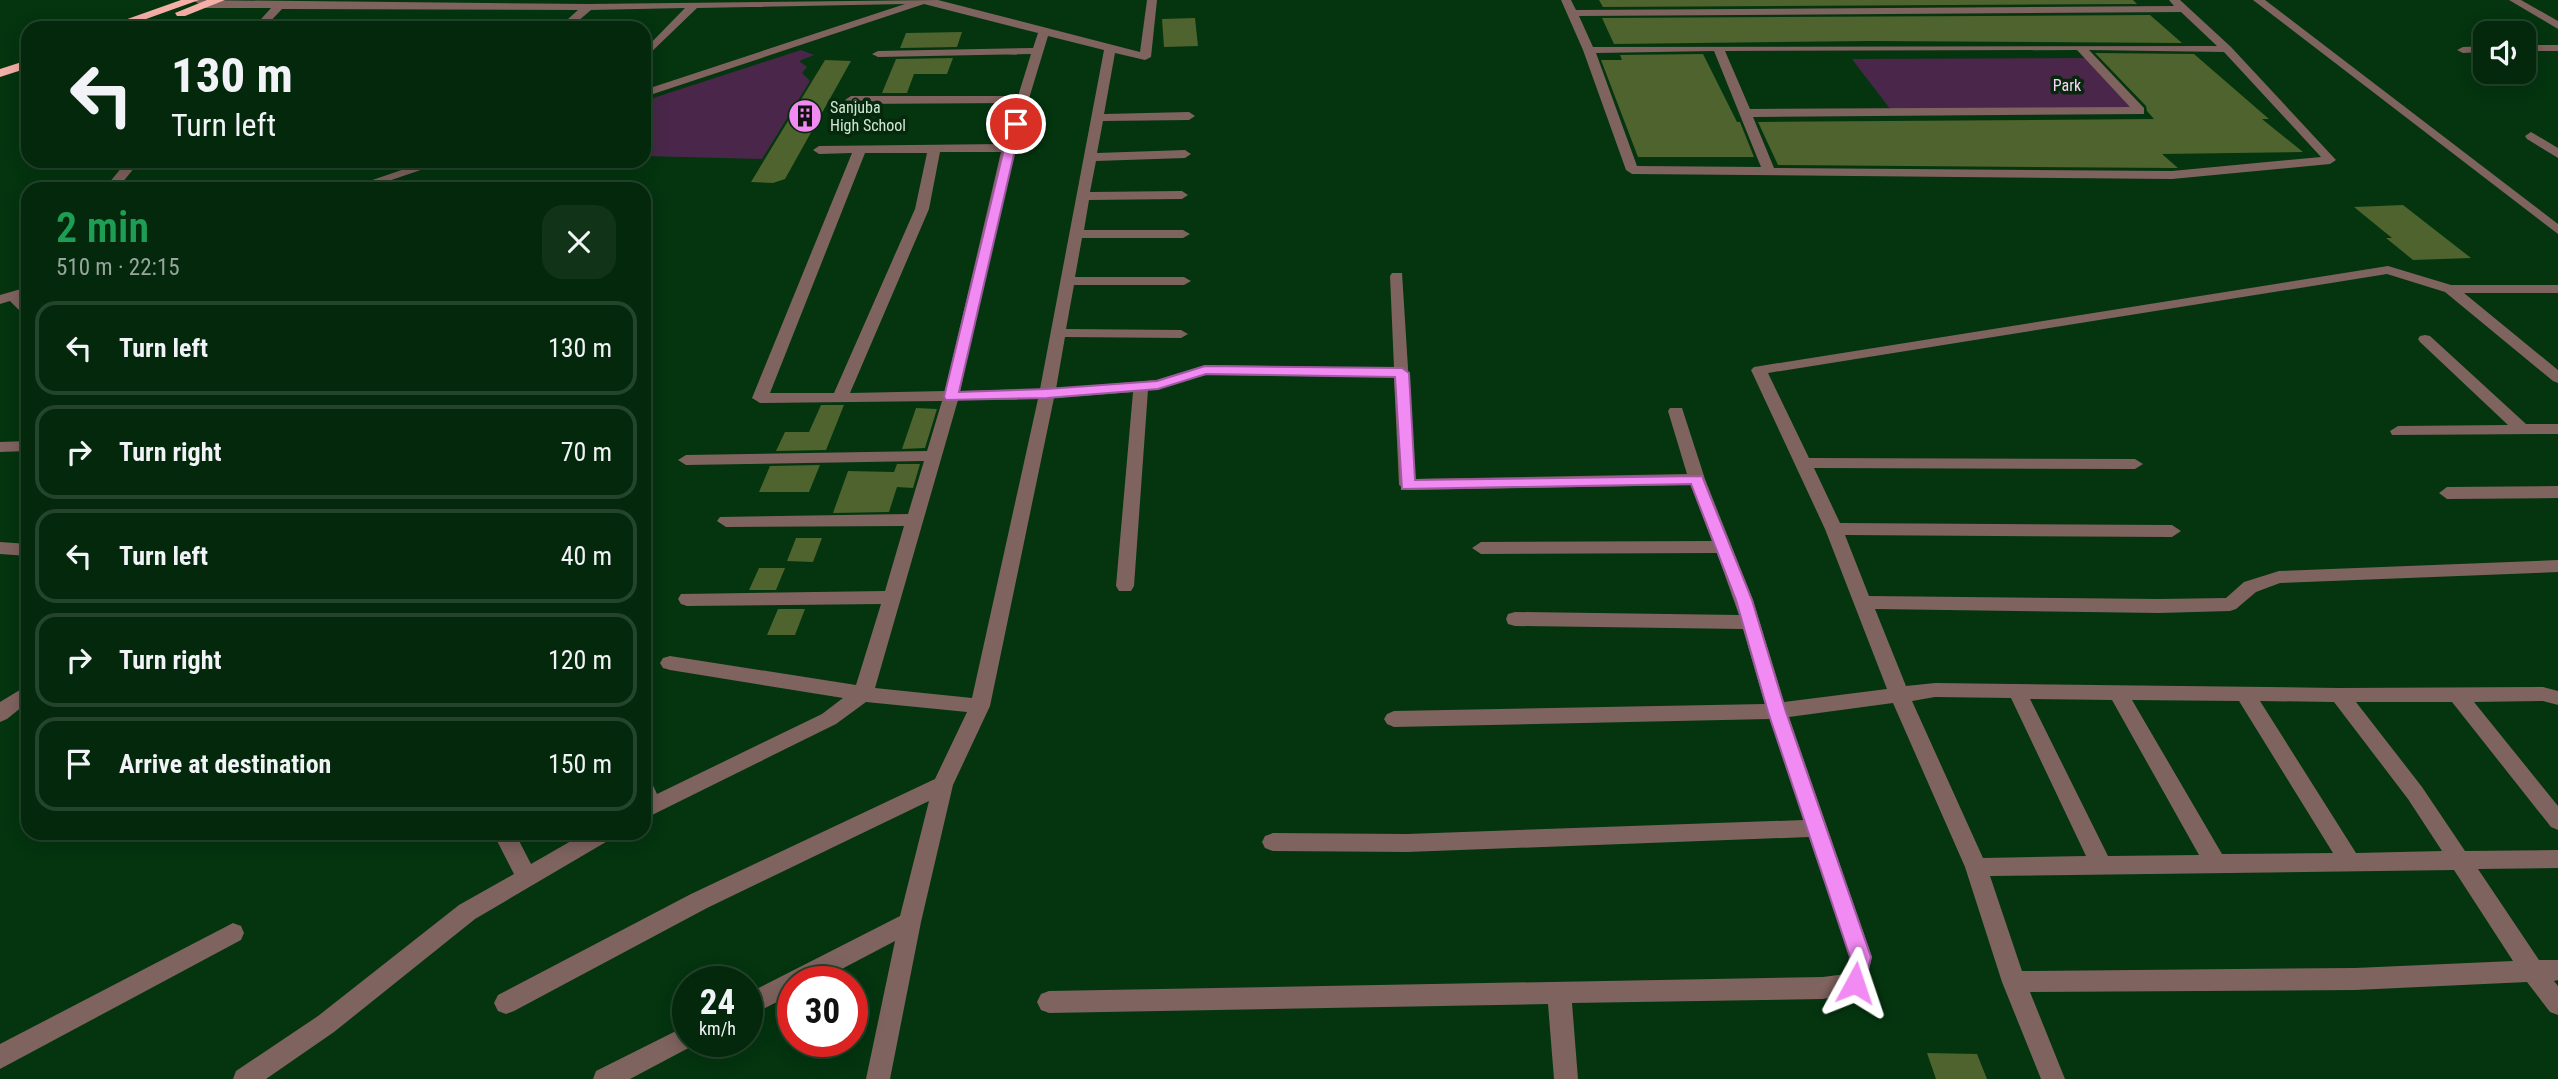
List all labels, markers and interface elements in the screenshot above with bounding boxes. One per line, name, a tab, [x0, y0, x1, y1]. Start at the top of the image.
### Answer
map controls	[2473, 21, 2536, 84]
button: sound	[2473, 21, 2536, 84]
text: 130 m	[171, 47, 293, 104]
icon: left	[56, 49, 147, 140]
park label: Park	[2053, 76, 2082, 95]
pin	[986, 94, 1046, 154]
building icon: Sanjuba High School	[786, 97, 824, 135]
place label: Sanjuba High School	[830, 98, 906, 135]
icon: arrive	[997, 105, 1035, 143]
text: Turn left	[171, 106, 276, 144]
text: 2 min	[56, 203, 149, 252]
button: close	[542, 205, 616, 279]
text: 510 m · 22:15	[56, 254, 180, 281]
icon: left	[60, 329, 98, 367]
text: Turn left	[119, 333, 208, 363]
text: 130 m	[548, 333, 612, 363]
icon: right	[60, 433, 98, 471]
text: Turn right	[119, 437, 221, 467]
text: 70 m	[561, 437, 612, 467]
icon: left	[60, 537, 98, 575]
text: Turn left	[119, 541, 208, 571]
text: 40 m	[561, 541, 612, 571]
icon: right	[60, 641, 98, 679]
text: Turn right	[119, 645, 221, 675]
text: 120 m	[548, 645, 612, 675]
icon: arrive	[60, 745, 98, 783]
text: Arrive at destination	[119, 749, 331, 779]
text: 150 m	[548, 749, 612, 779]
position arrow	[1818, 946, 1892, 1020]
speed limit sign: 30	[777, 966, 868, 1057]
text: 24	[700, 982, 735, 1023]
text: km/h	[699, 1018, 736, 1039]

